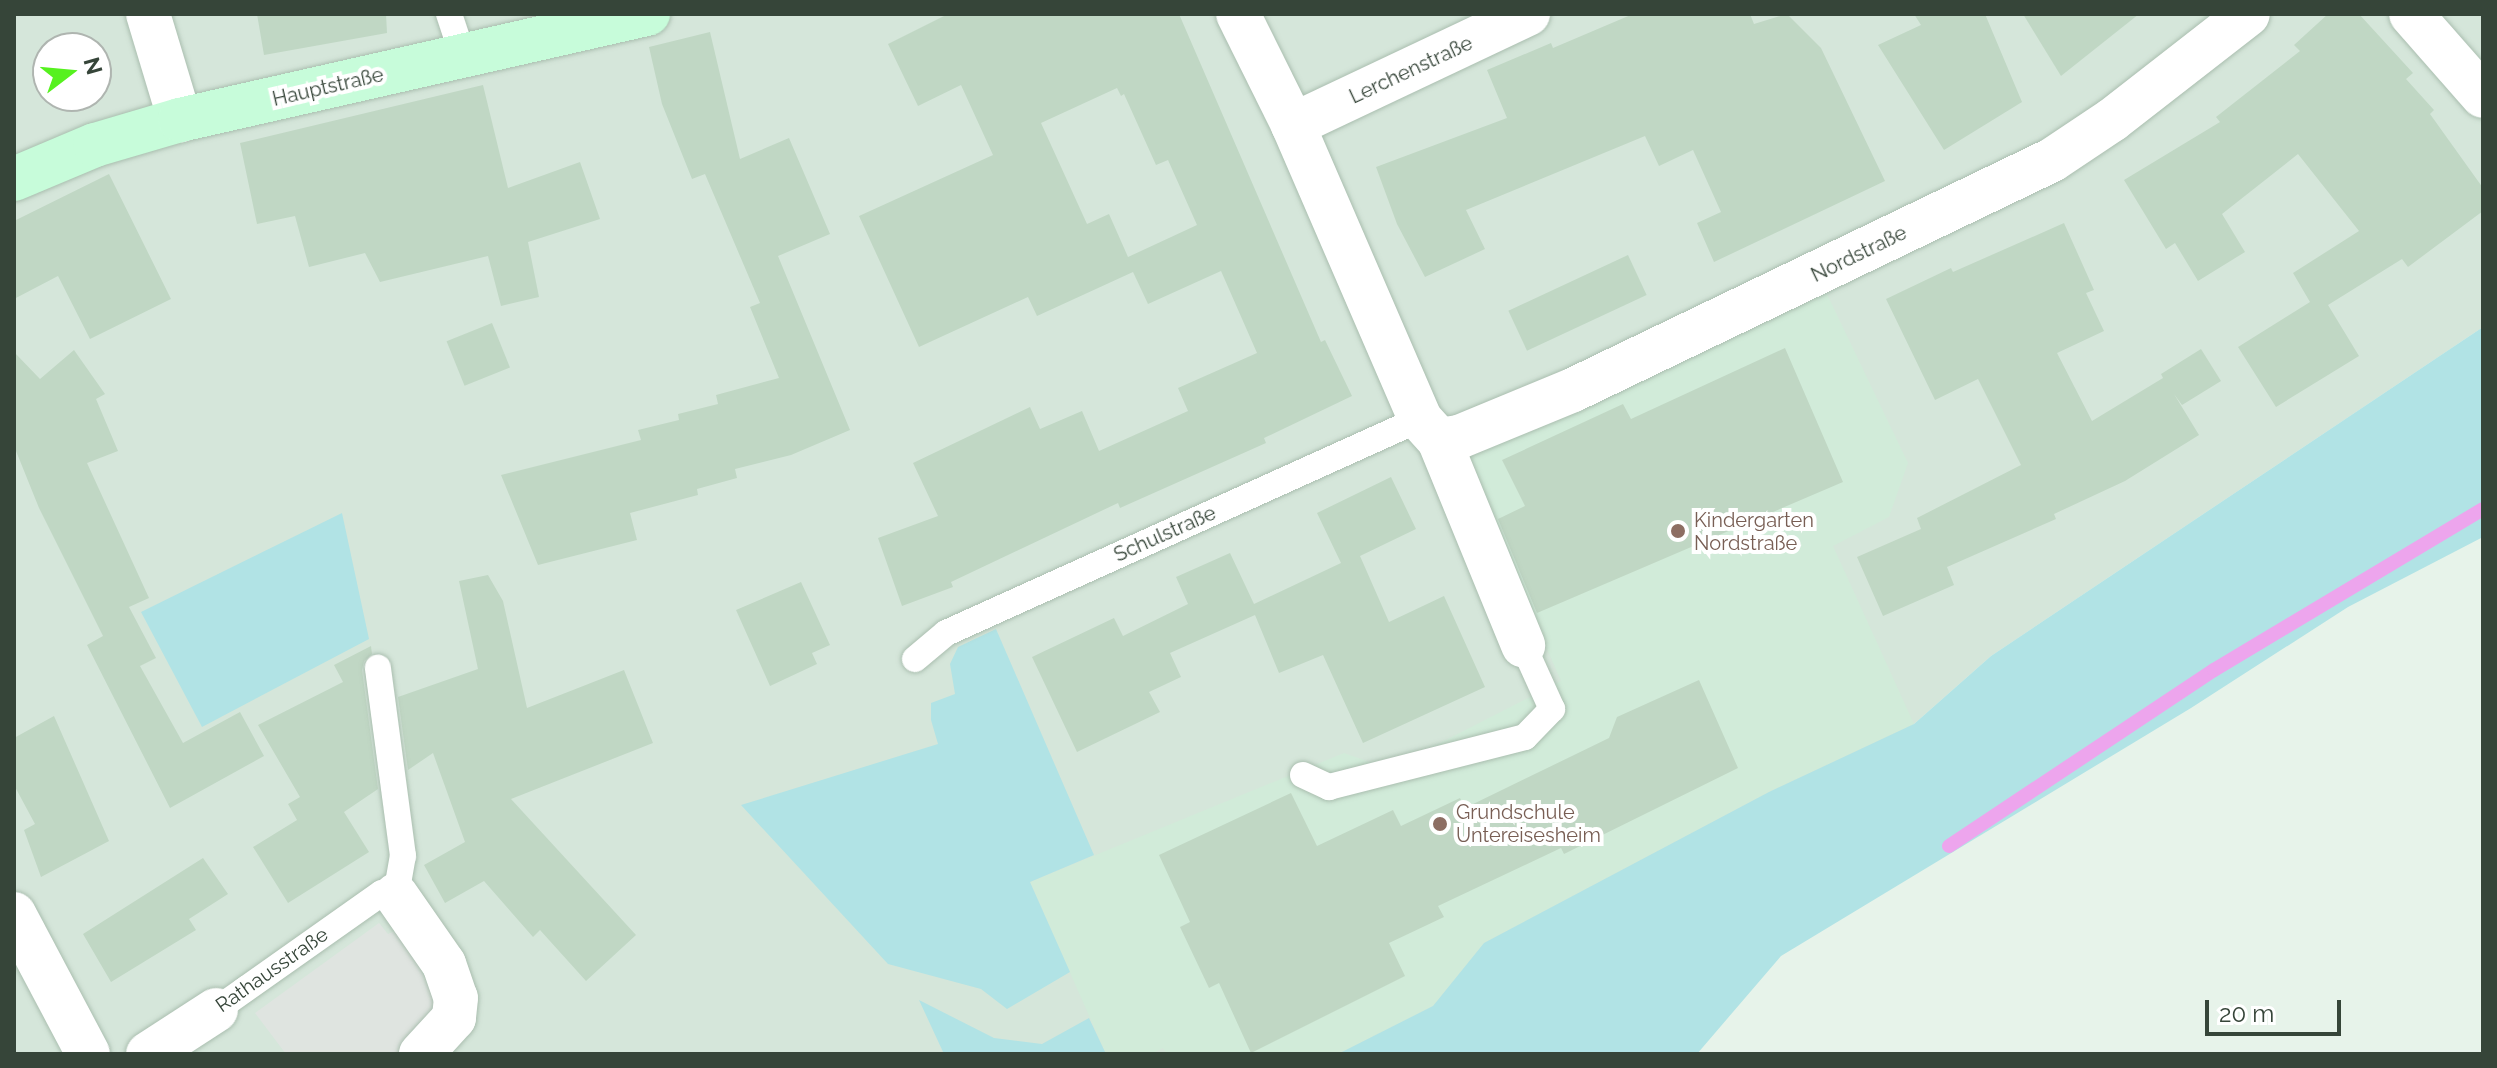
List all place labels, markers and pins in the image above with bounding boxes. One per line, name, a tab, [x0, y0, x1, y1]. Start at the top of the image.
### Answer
place label: Kindergarten Nordstraße	[1694, 508, 1814, 555]
marker: Kindergarten Nordstraße	[1669, 522, 1687, 540]
place label: Grundschule Untereisesheim	[1456, 800, 1601, 847]
marker: Grundschule Untereisesheim	[1431, 815, 1449, 833]

